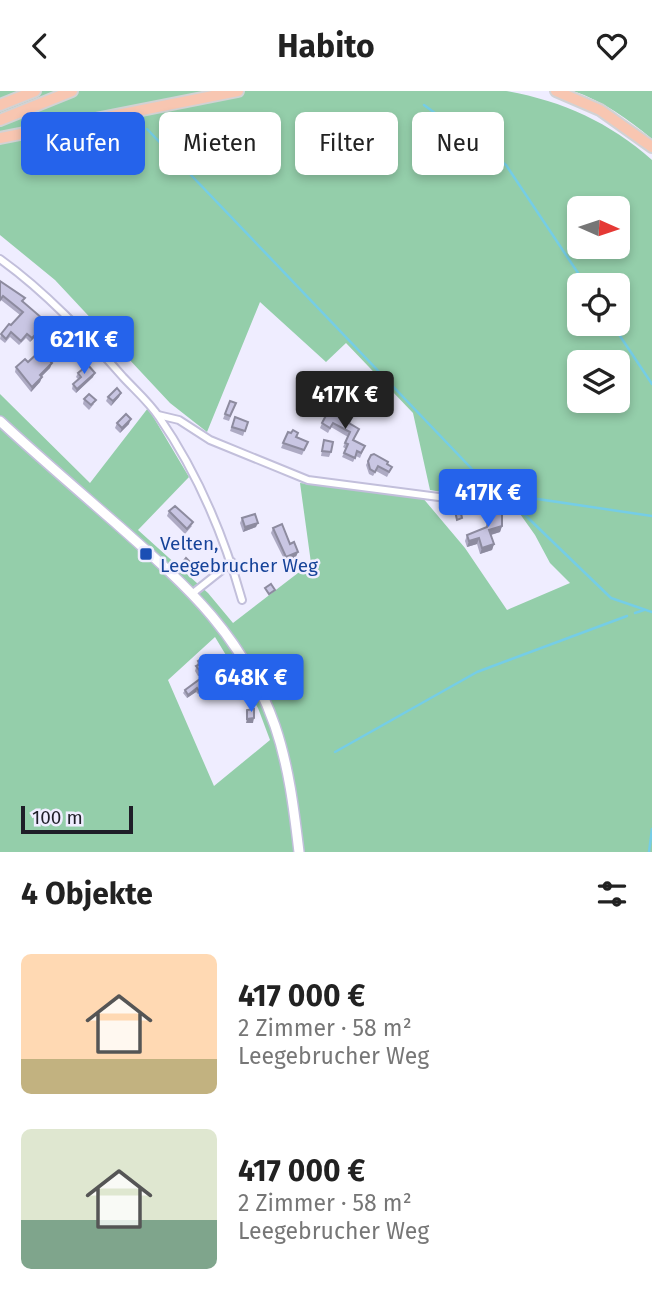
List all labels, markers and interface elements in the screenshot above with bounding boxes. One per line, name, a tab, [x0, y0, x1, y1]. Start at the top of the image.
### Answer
icon: back	[21, 27, 59, 65]
text: Habito	[277, 27, 375, 65]
icon: heart	[593, 27, 631, 65]
chip: Kaufen	[21, 112, 145, 175]
chip: Mieten	[159, 112, 281, 175]
chip: Filter	[295, 112, 398, 175]
chip: Neu	[412, 112, 504, 175]
north arrow	[567, 196, 630, 259]
map controls	[567, 196, 630, 413]
button: locate	[567, 273, 630, 336]
pin: 621K €	[27, 317, 141, 376]
text: 621K €	[50, 325, 118, 353]
button: layers	[567, 350, 630, 413]
pin: 417K €	[288, 371, 402, 431]
text: 417K €	[312, 380, 378, 408]
pin: 417K €	[431, 469, 545, 529]
text: 417K €	[455, 478, 521, 506]
place label: Velten, Leegebrucher Weg	[160, 532, 318, 577]
marker: Velten, Leegebrucher Weg	[138, 546, 154, 562]
pin: 648K €	[194, 655, 308, 714]
text: 648K €	[215, 663, 287, 691]
scale bar	[21, 803, 133, 835]
text: 100 m	[32, 806, 83, 829]
icon: filters	[593, 875, 631, 913]
text: 4 Objekte	[21, 876, 153, 912]
text: 417 000 €	[238, 978, 365, 1014]
icon: home	[77, 982, 161, 1066]
text: 2 Zimmer · 58 m²	[238, 1014, 412, 1042]
text: Leegebrucher Weg	[238, 1042, 429, 1070]
text: 417 000 €	[238, 1153, 365, 1189]
icon: home	[77, 1157, 161, 1241]
text: 2 Zimmer · 58 m²	[238, 1189, 412, 1217]
text: Leegebrucher Weg	[238, 1217, 429, 1245]

